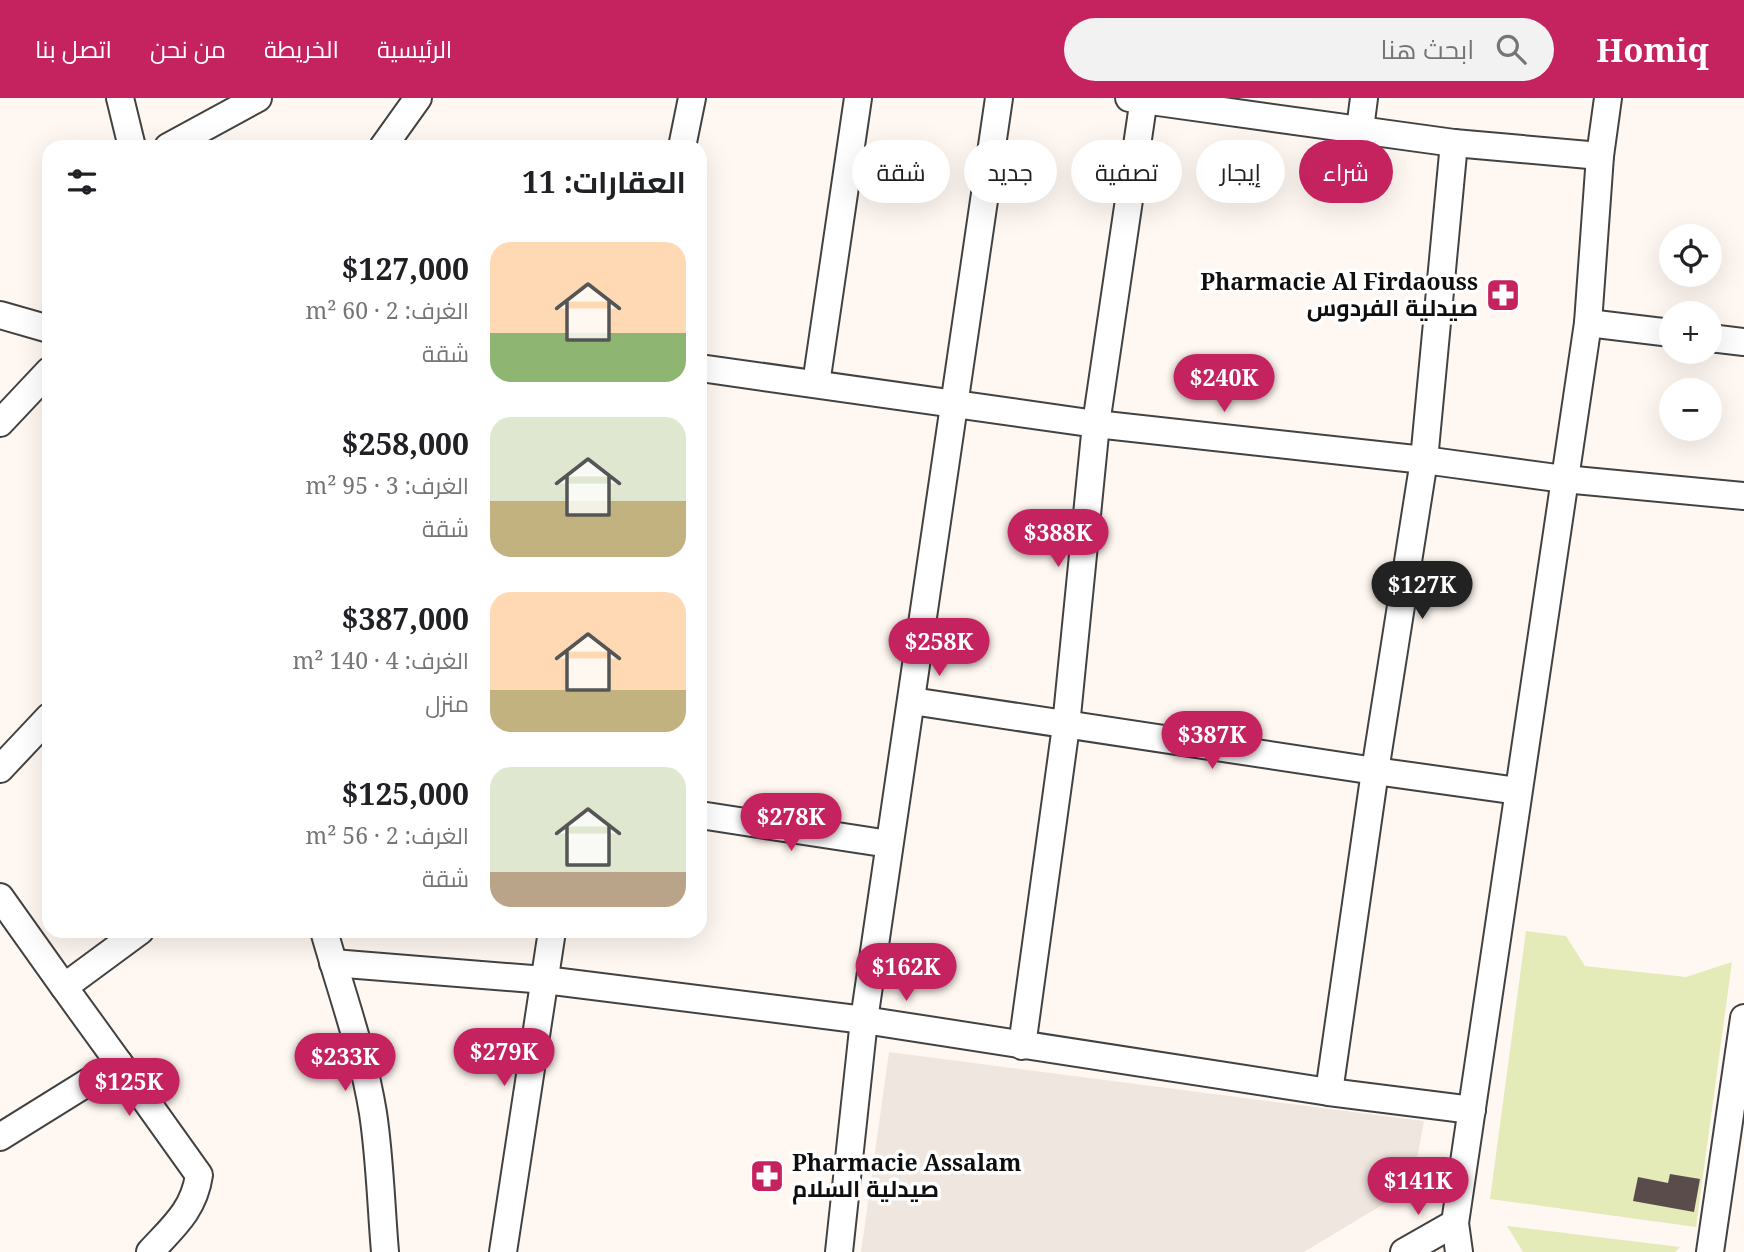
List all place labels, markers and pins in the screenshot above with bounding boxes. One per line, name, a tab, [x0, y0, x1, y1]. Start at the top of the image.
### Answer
place label: Pharmacie Al Firdaouss صيدلية الفردوس	[1200, 265, 1478, 323]
pharmacy icon: Pharmacie Al Firdaouss صيدلية الفردوس	[1484, 276, 1522, 314]
pin: $240K	[1175, 354, 1273, 414]
pin: $388K	[1009, 510, 1107, 569]
pin: $127K	[1373, 561, 1471, 621]
pin: $258K	[890, 618, 988, 678]
pin: $387K	[1163, 712, 1261, 771]
pin: $278K	[742, 794, 840, 853]
pin: $162K	[857, 944, 955, 1003]
pin: $279K	[455, 1028, 553, 1088]
pin: $233K	[296, 1034, 394, 1093]
pin: $125K	[80, 1058, 178, 1118]
place label: Pharmacie Assalam صيدلية السلام	[792, 1146, 1022, 1205]
pharmacy icon: Pharmacie Assalam صيدلية السلام	[748, 1157, 786, 1195]
pin: $141K	[1369, 1158, 1467, 1217]

